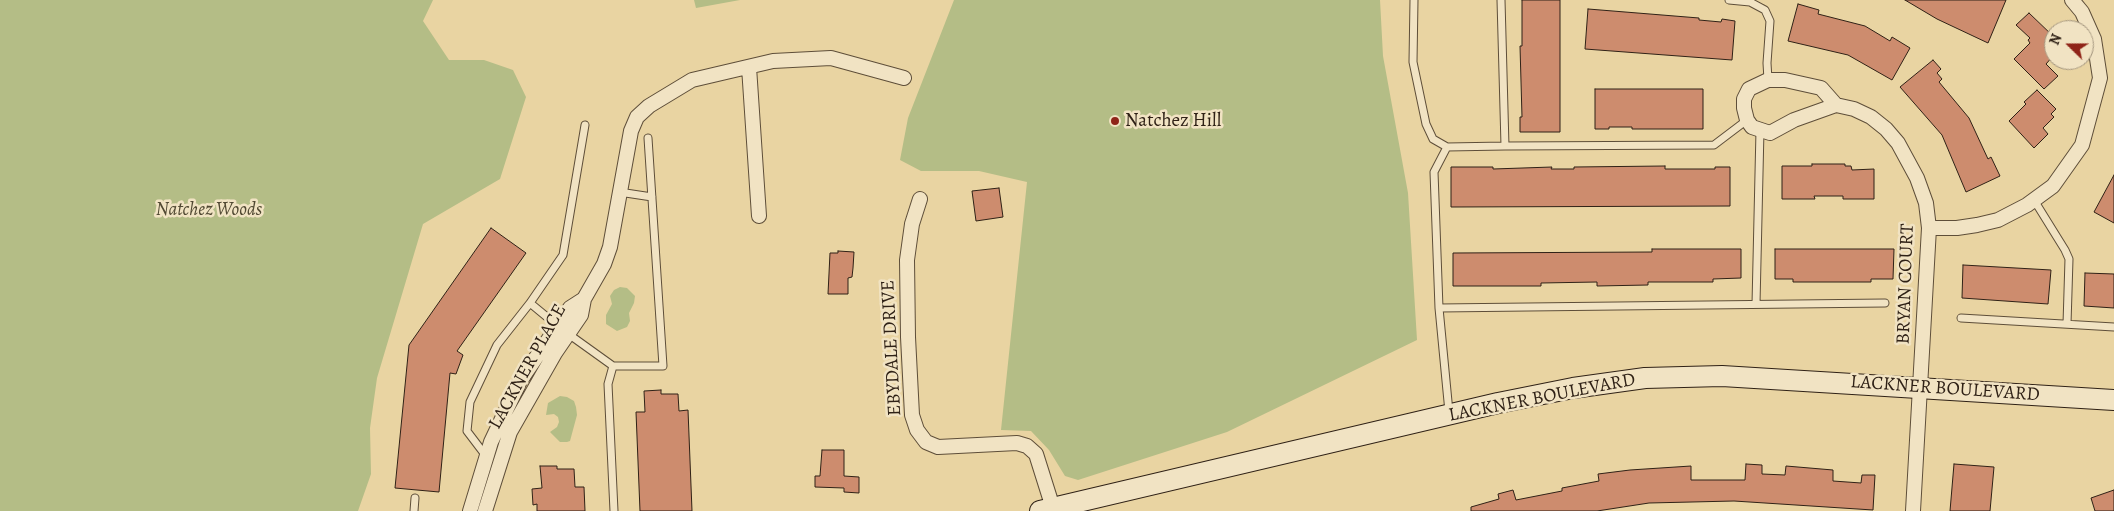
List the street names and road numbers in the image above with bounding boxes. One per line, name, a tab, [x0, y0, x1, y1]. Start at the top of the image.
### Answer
street label: BRYAN COURT	[1893, 223, 1919, 345]
street label: EBYDALE DRIVE	[877, 280, 907, 416]
street label: LACKNER PLACE	[484, 300, 572, 434]
street label: LACKNER BOULEVARD	[1447, 369, 1637, 427]
street label: LACKNER BOULEVARD	[1850, 371, 2040, 407]

